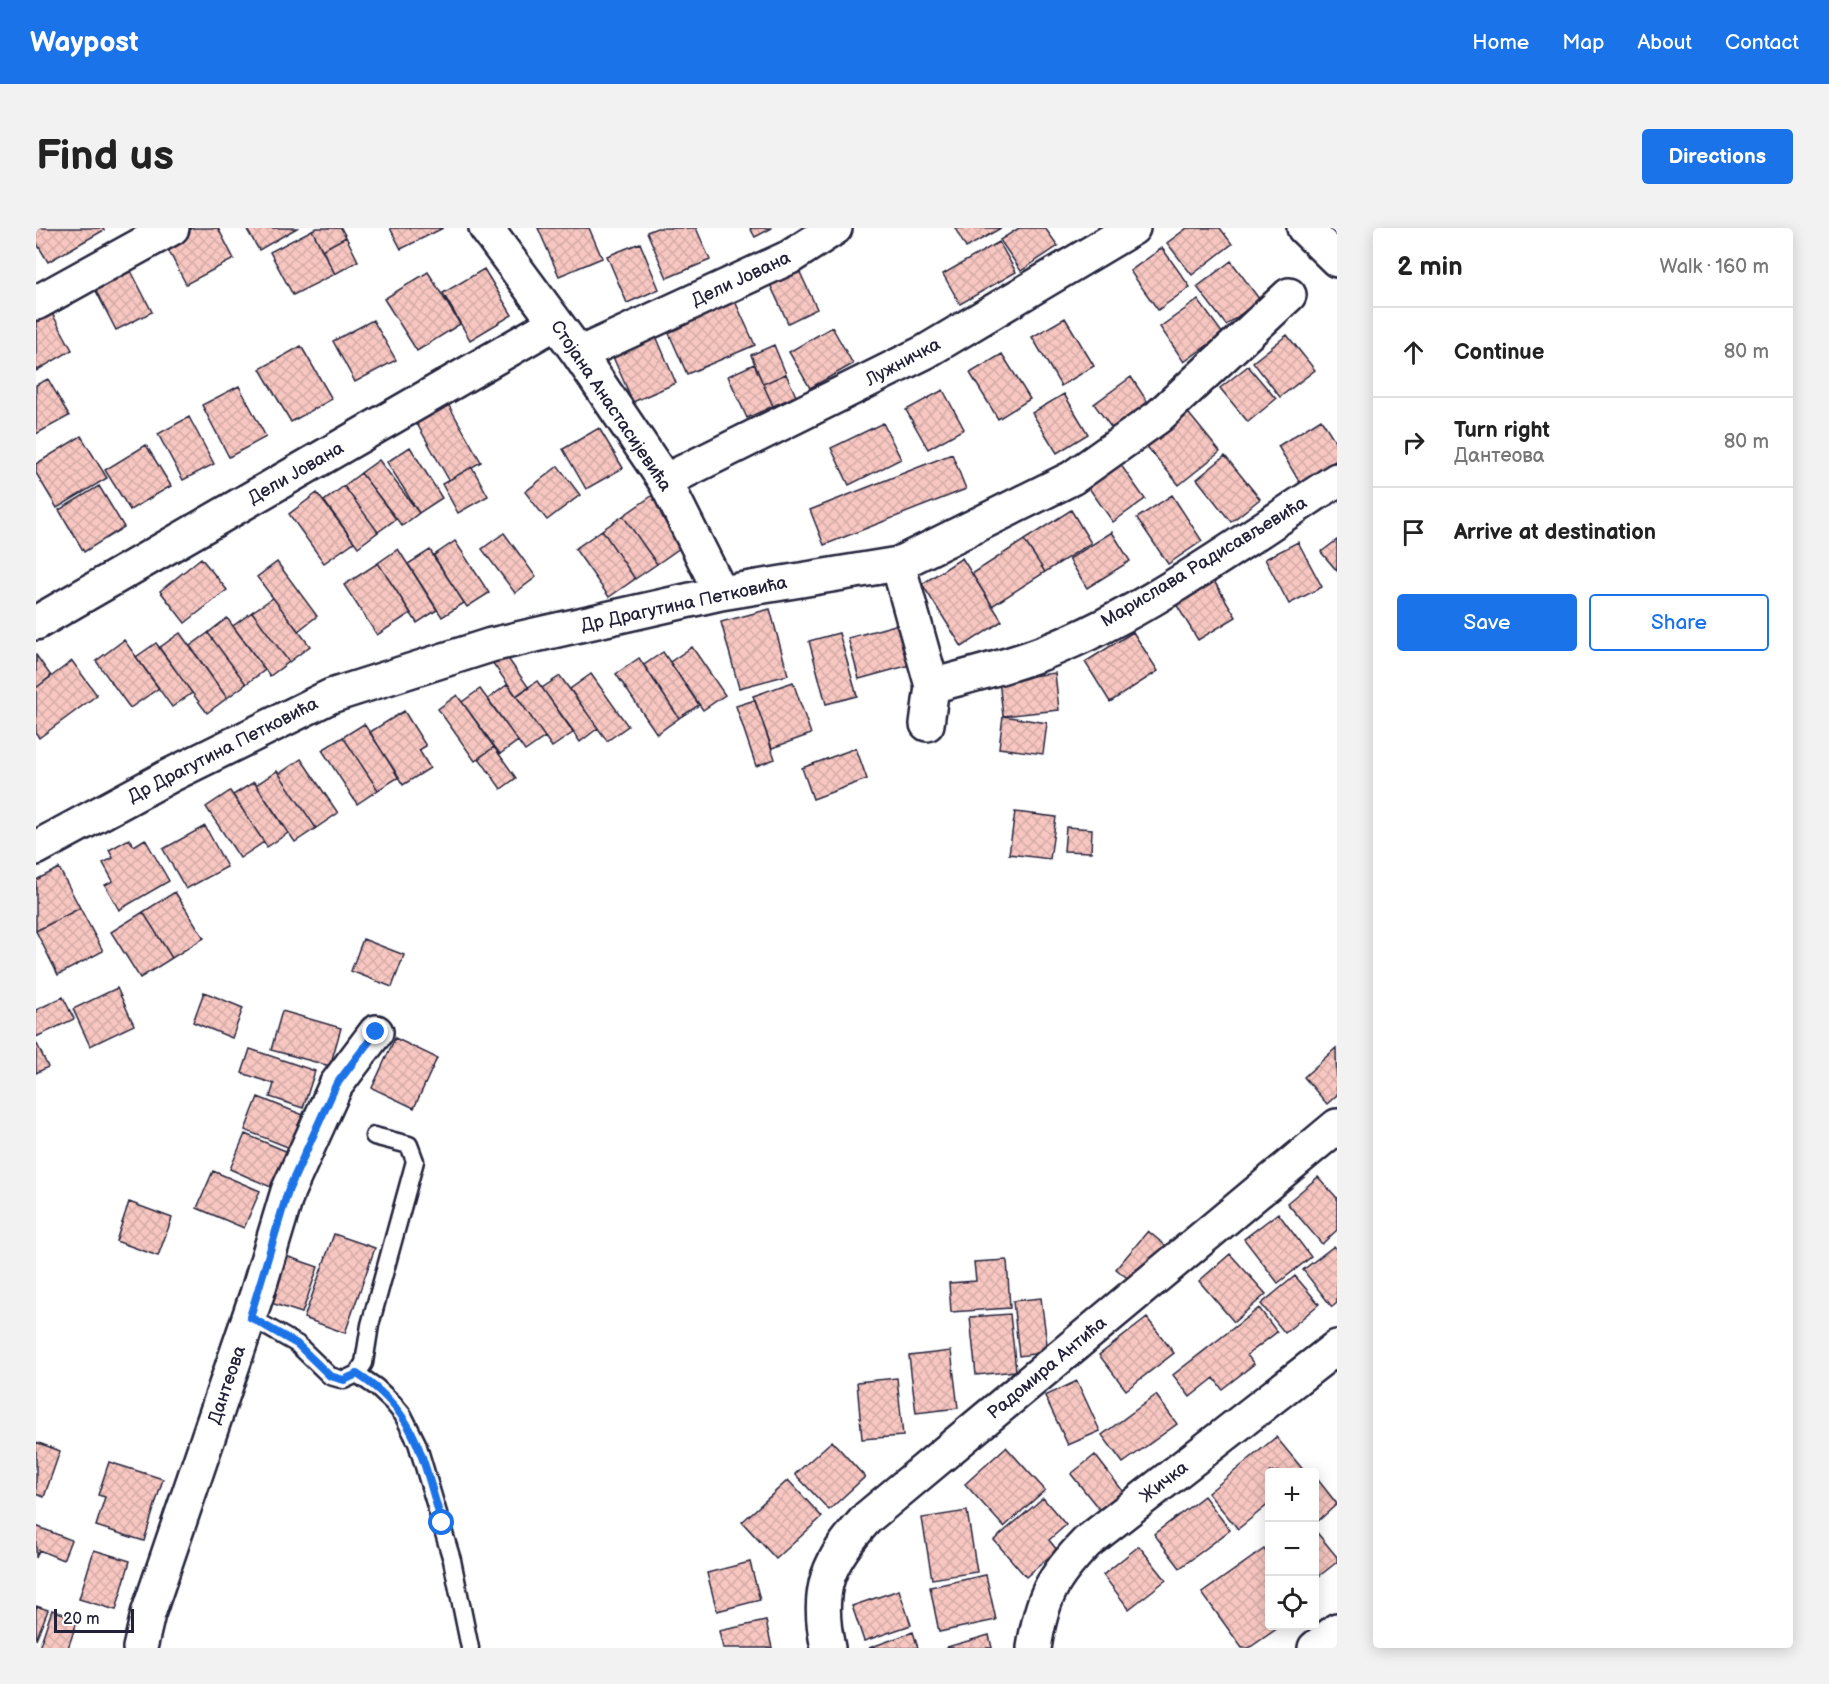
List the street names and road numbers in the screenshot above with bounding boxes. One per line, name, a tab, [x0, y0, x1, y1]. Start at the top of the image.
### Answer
street label: Дели Јована	[688, 247, 794, 311]
street label: Стојана Анастасијевића	[546, 317, 676, 496]
street label: Лужничка	[861, 333, 944, 391]
street label: Дели Јована	[245, 437, 348, 509]
street label: Марислава Радисављевића	[1097, 492, 1311, 632]
street label: Др Драгутина Петковића	[579, 572, 789, 636]
street label: Др Драгутина Петковића	[125, 693, 322, 807]
street label: Радомира Антића	[983, 1312, 1111, 1424]
street label: Дантеова	[204, 1343, 250, 1427]
street label: Жичка	[1136, 1457, 1192, 1507]

